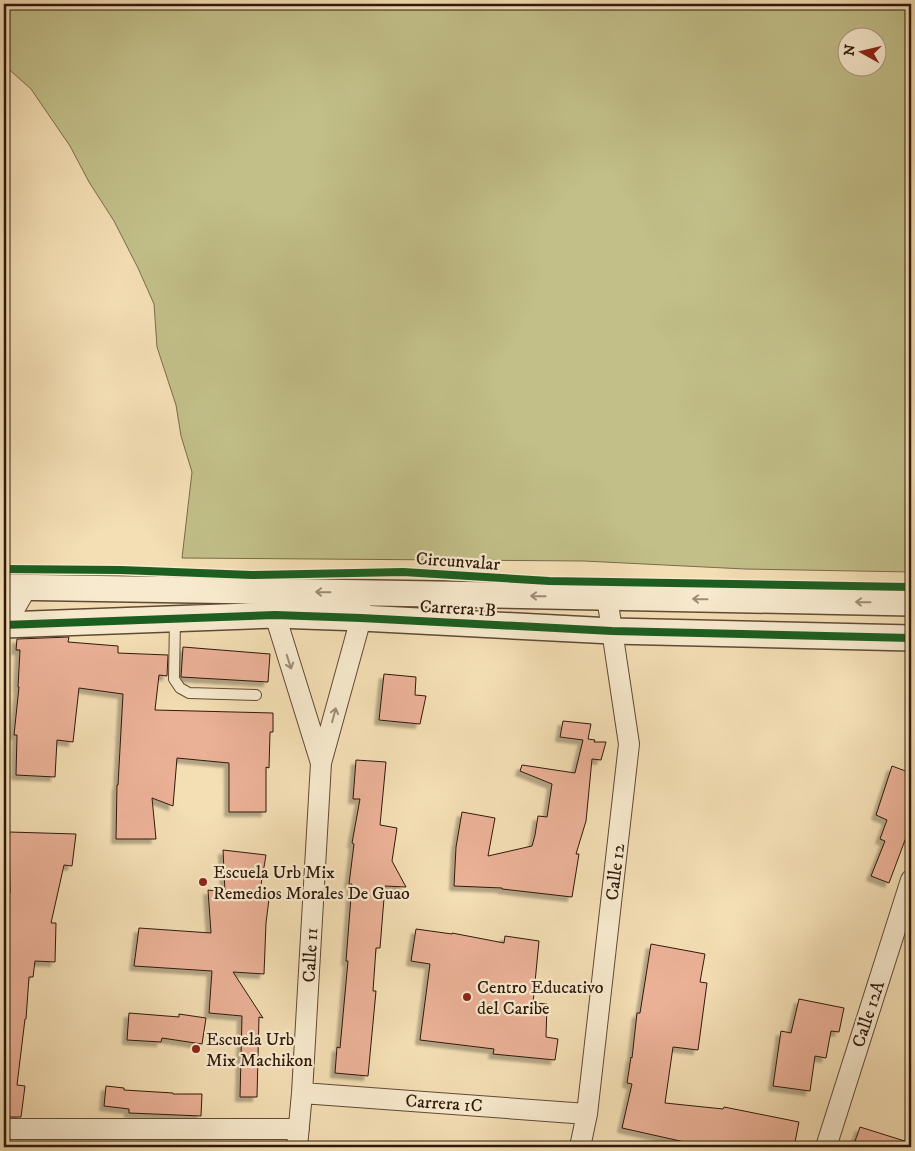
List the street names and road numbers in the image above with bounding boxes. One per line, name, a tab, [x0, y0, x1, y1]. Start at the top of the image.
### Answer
street label: Circunvalar	[415, 548, 501, 576]
street label: Carrera 1B	[419, 596, 497, 622]
street label: Calle 12	[602, 842, 630, 902]
street label: Calle 11	[299, 927, 323, 983]
street label: Calle 12A	[848, 978, 890, 1050]
street label: Carrera 1C	[405, 1090, 483, 1118]

